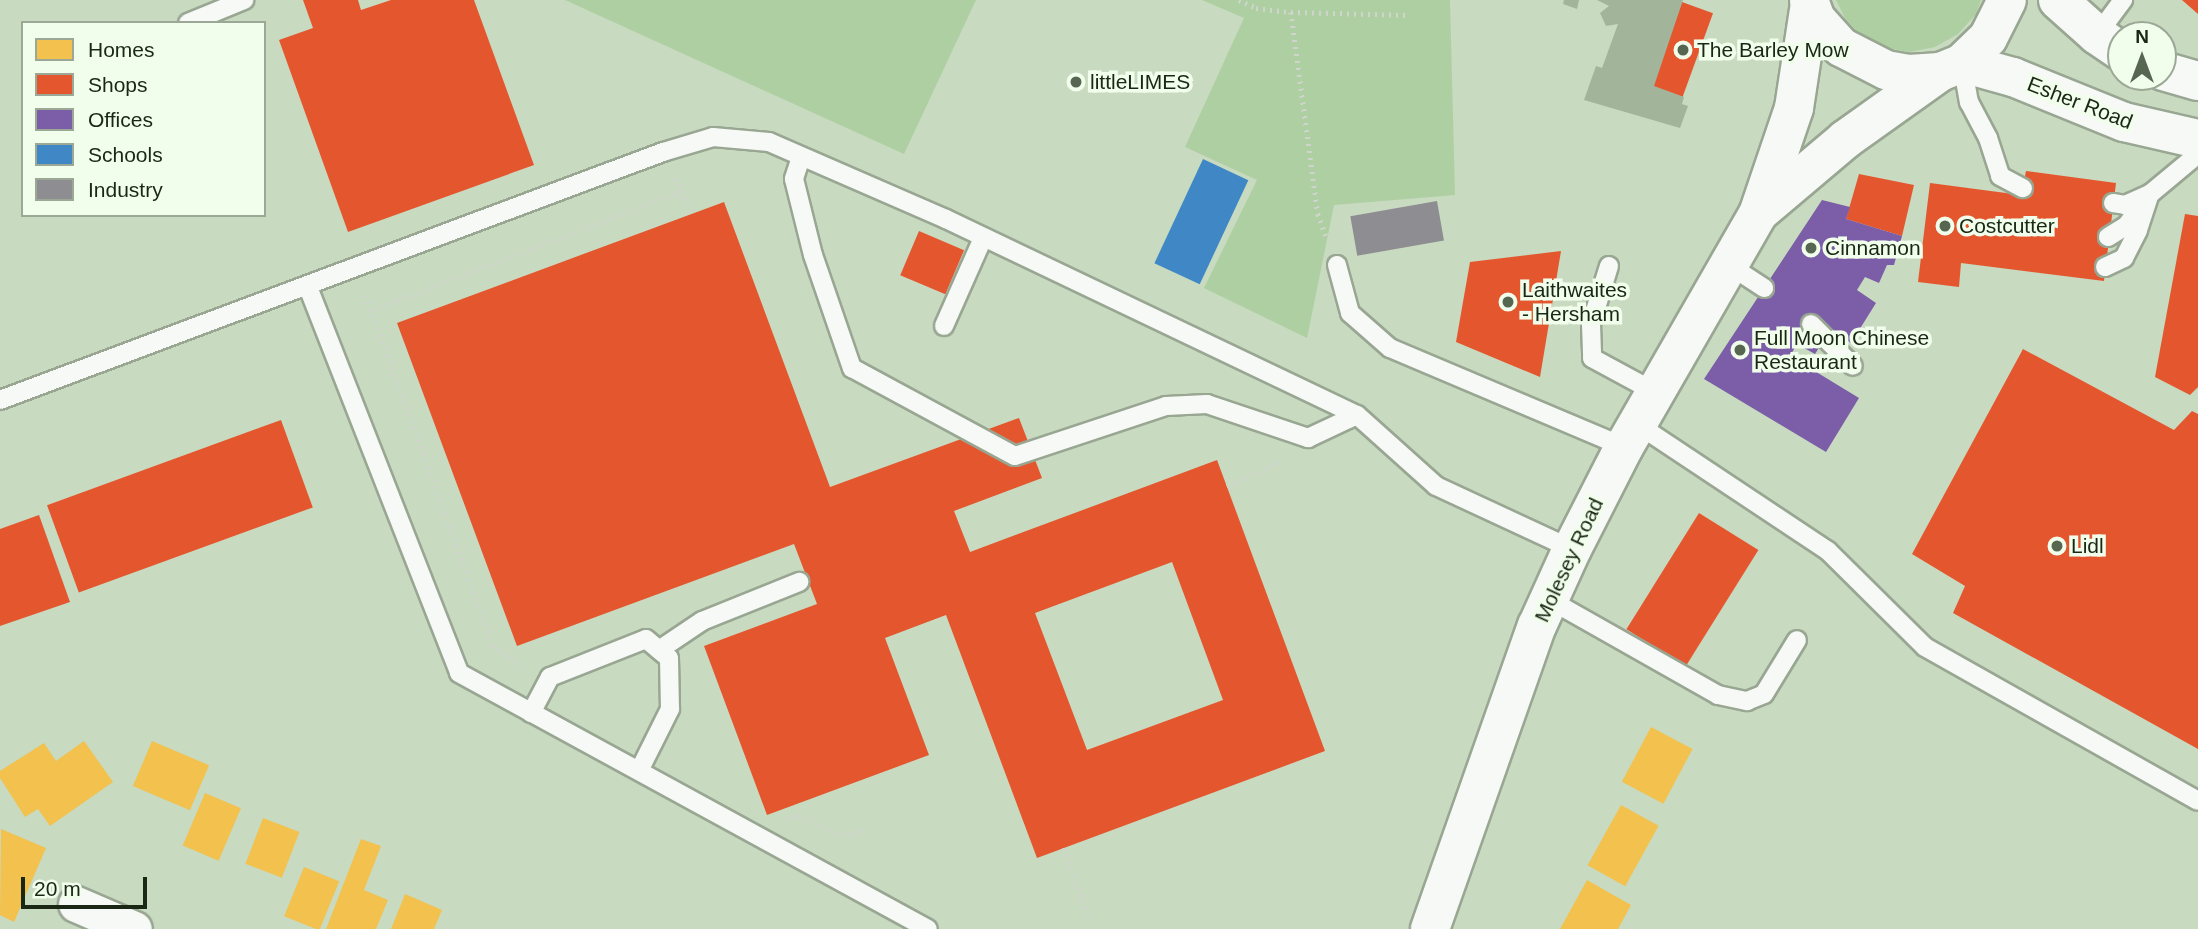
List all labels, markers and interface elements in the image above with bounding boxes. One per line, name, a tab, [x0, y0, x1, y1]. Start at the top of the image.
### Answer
legend	[21, 21, 266, 217]
north arrow	[2107, 21, 2177, 91]
text: N	[2135, 26, 2149, 47]
place label: The Barley Mow	[1697, 37, 1849, 63]
text: Homes	[88, 38, 155, 61]
marker: The Barley Mow	[1675, 42, 1691, 58]
place label: littleLIMES	[1090, 69, 1190, 95]
street label: Esher Road	[2024, 71, 2136, 135]
text: Shops	[88, 73, 148, 96]
marker: littleLIMES	[1068, 74, 1084, 90]
text: Offices	[88, 108, 153, 131]
text: Schools	[88, 143, 163, 166]
text: Industry	[88, 178, 163, 201]
place label: Costcutter	[1959, 213, 2055, 239]
marker: Costcutter	[1937, 218, 1953, 234]
place label: Cinnamon	[1825, 235, 1921, 261]
marker: Cinnamon	[1803, 240, 1819, 256]
place label: Laithwaites - Hersham	[1522, 277, 1627, 327]
marker: Laithwaites - Hersham	[1500, 294, 1516, 310]
place label: Full Moon Chinese Restaurant	[1754, 325, 1929, 375]
marker: Full Moon Chinese Restaurant	[1732, 342, 1748, 358]
street label: Molesey Road	[1529, 494, 1609, 626]
place label: Lidl	[2071, 533, 2104, 559]
marker: Lidl	[2049, 538, 2065, 554]
scale bar	[24, 862, 150, 906]
text: 20 m	[34, 877, 81, 900]

